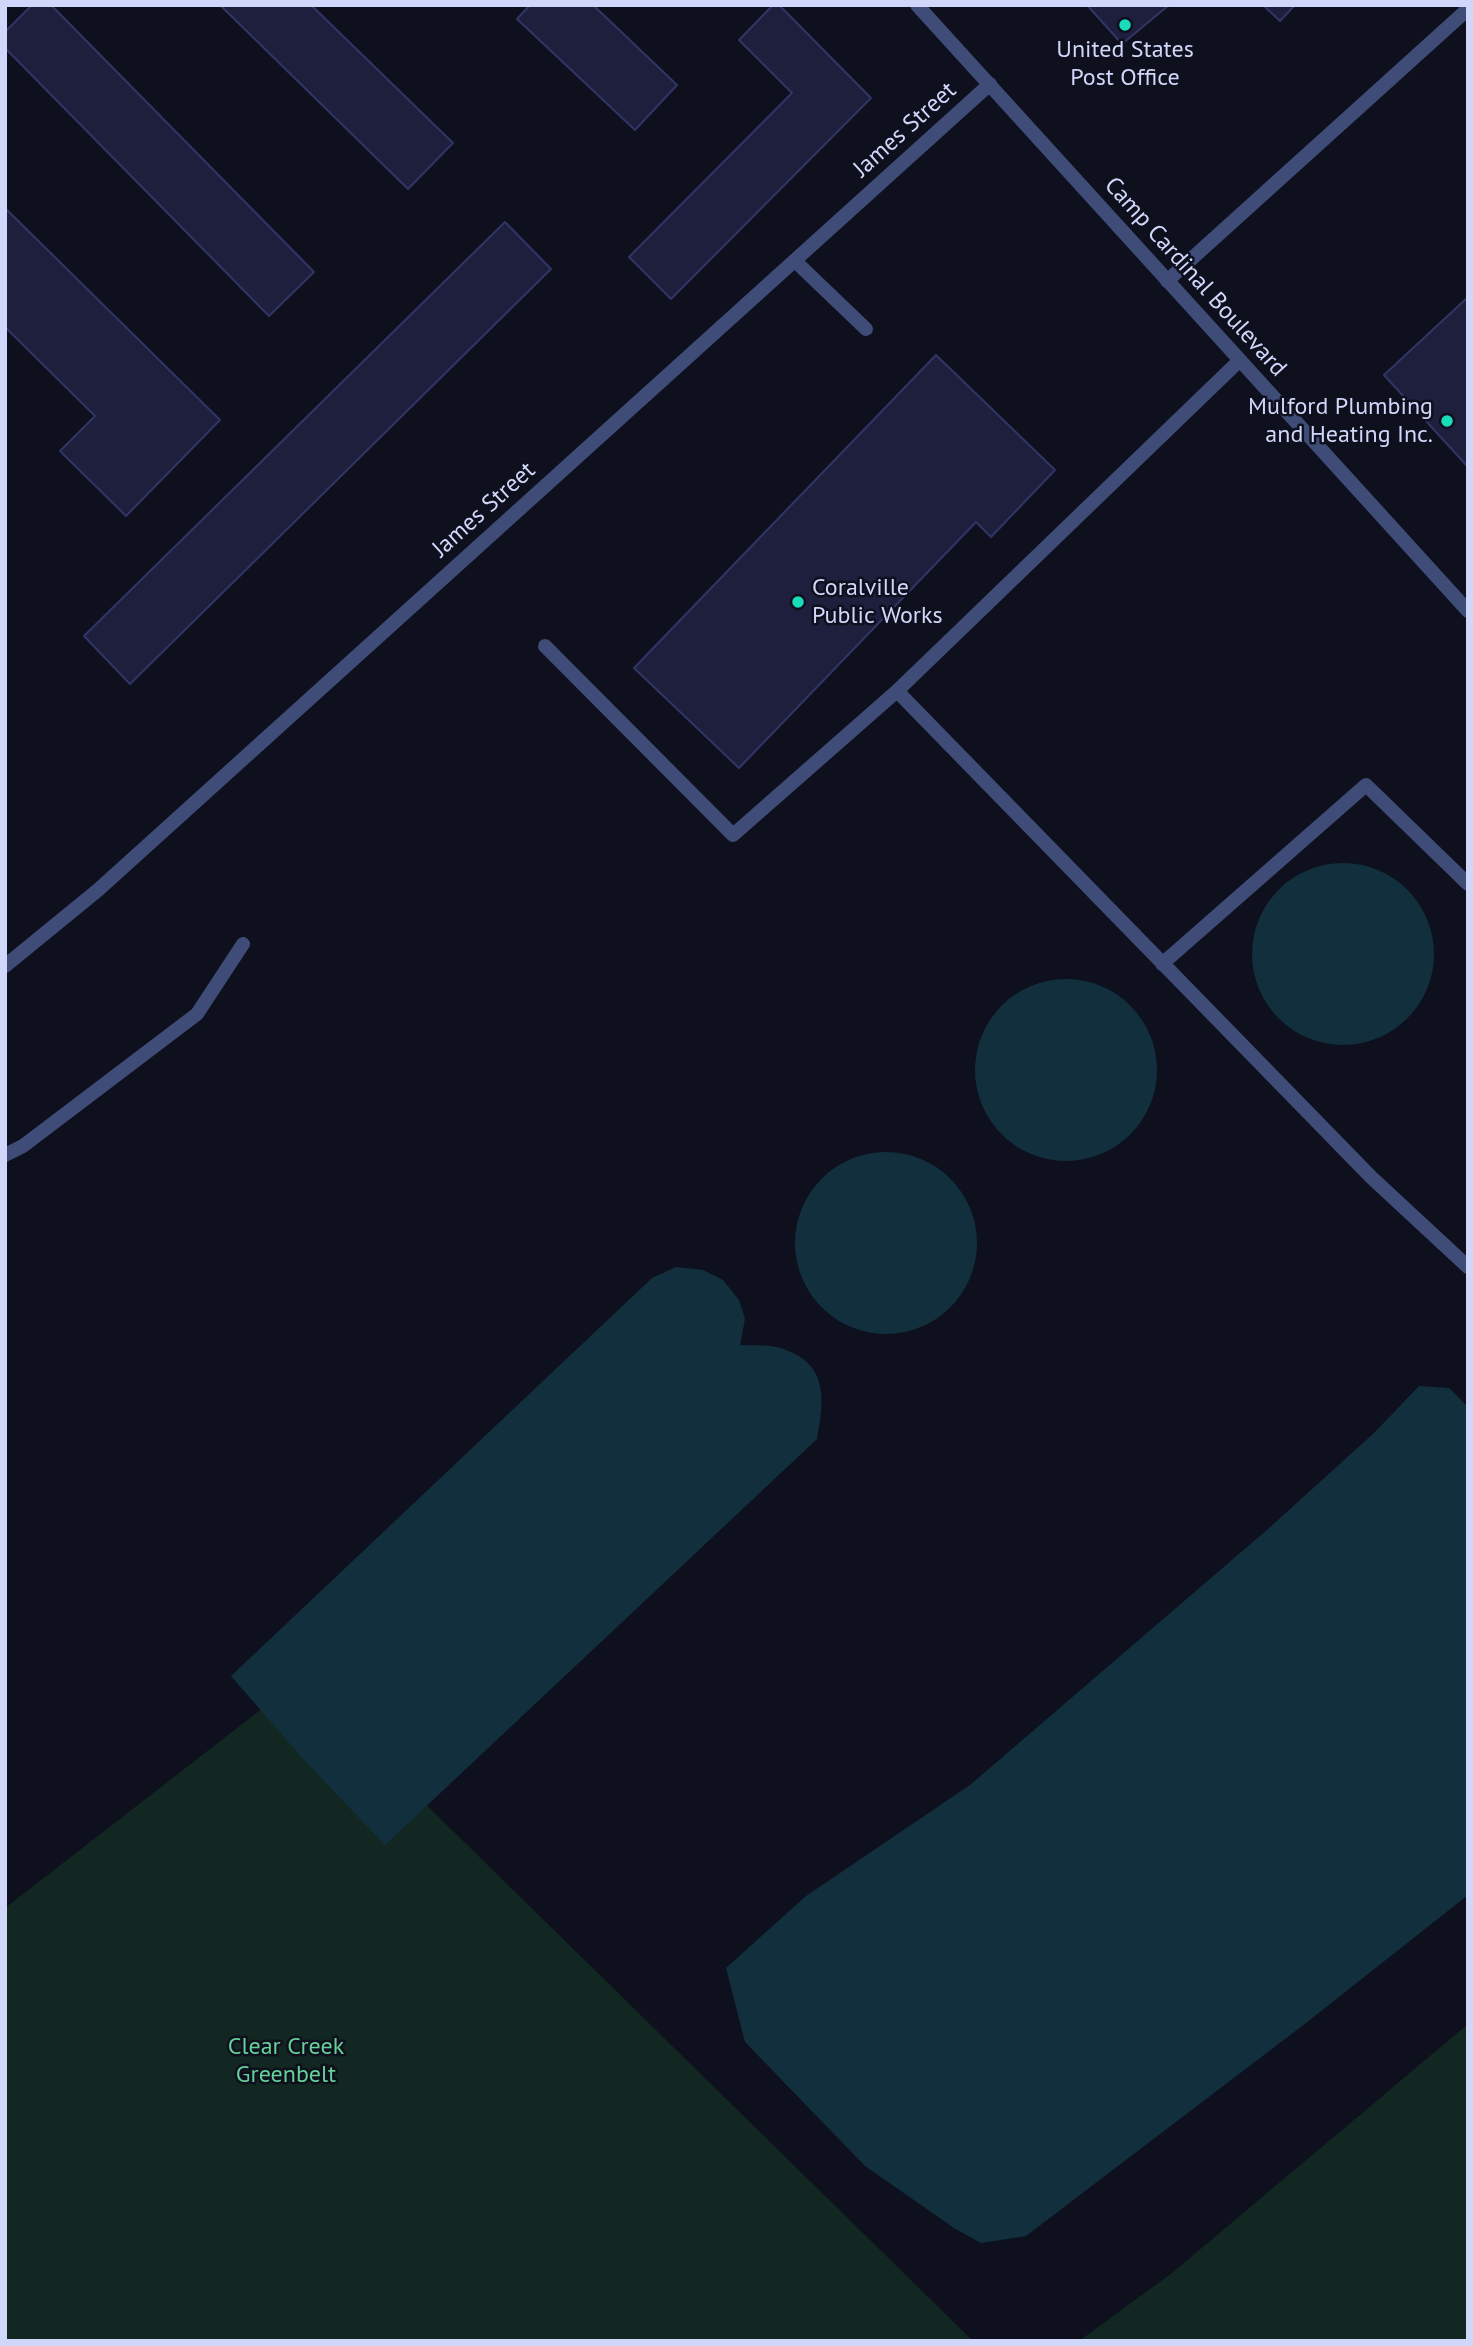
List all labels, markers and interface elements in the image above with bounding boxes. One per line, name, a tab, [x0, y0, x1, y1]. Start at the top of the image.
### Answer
marker: United States Post Office	[1117, 17, 1133, 33]
place label: United States Post Office	[1056, 36, 1194, 92]
street label: James Street	[848, 76, 962, 184]
street label: Camp Cardinal Boulevard	[1098, 171, 1292, 383]
place label: Mulford Plumbing and Heating Inc.	[1248, 393, 1433, 449]
marker: Mulford Plumbing and Heating Inc.	[1439, 413, 1455, 429]
street label: James Street	[427, 456, 541, 564]
place label: Coralville Public Works	[812, 574, 943, 630]
marker: Coralville Public Works	[790, 594, 806, 610]
park label: Clear Creek Greenbelt	[228, 2033, 344, 2089]

